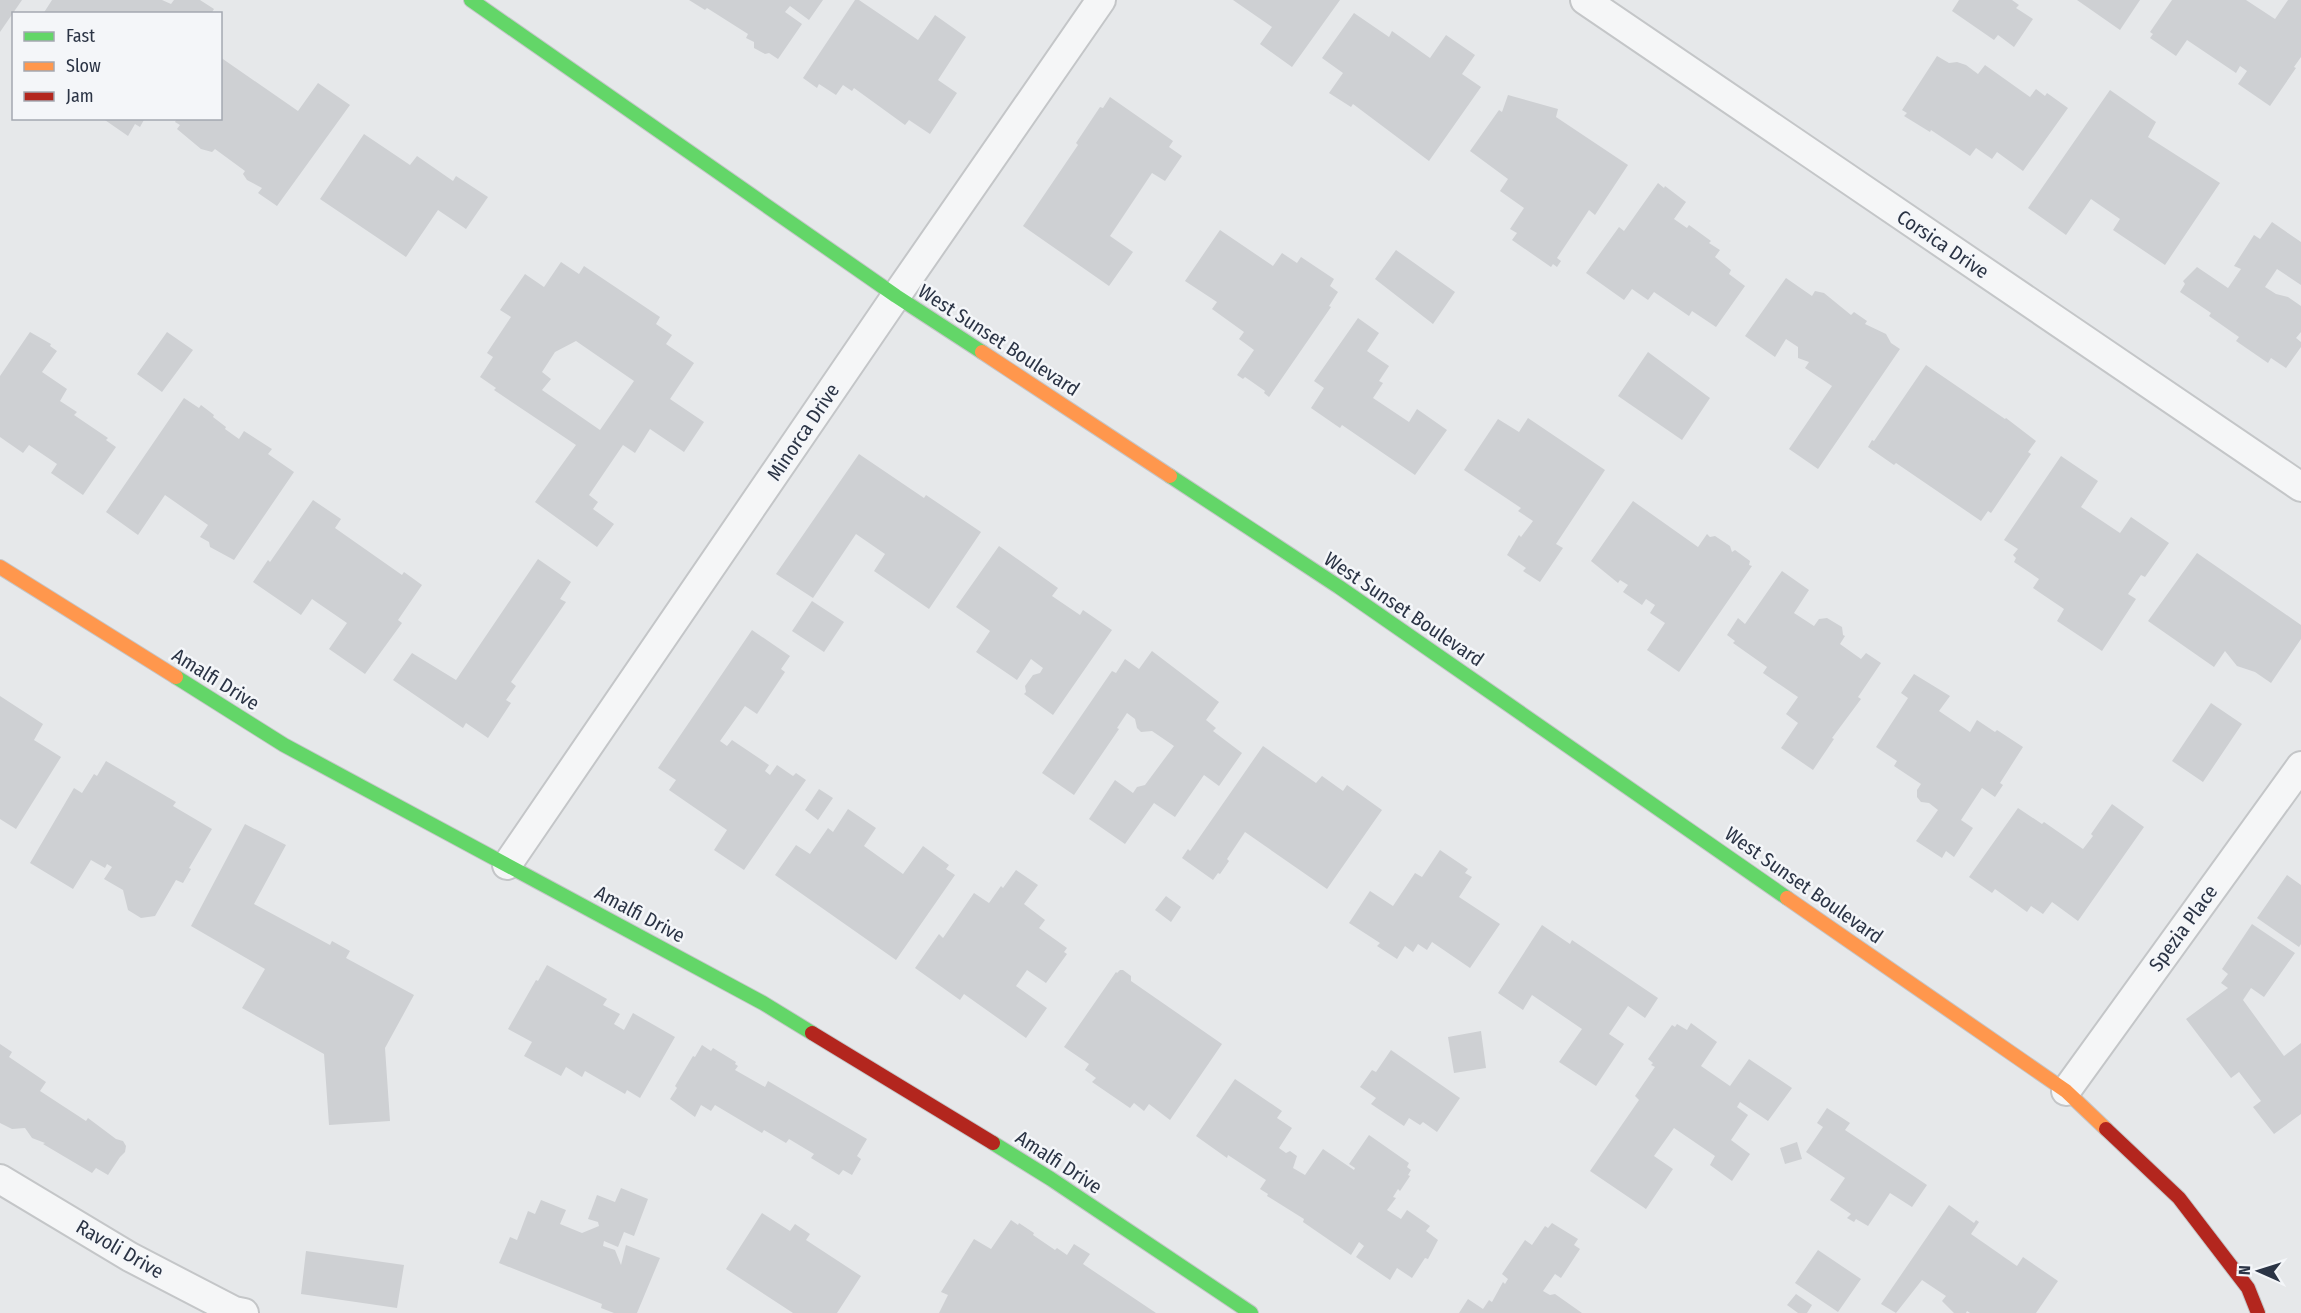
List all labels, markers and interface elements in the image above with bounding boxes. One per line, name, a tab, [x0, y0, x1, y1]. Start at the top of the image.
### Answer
legend	[12, 12, 222, 120]
text: Fast	[66, 25, 95, 47]
text: Slow	[66, 55, 101, 77]
text: Jam	[66, 85, 94, 107]
street label: Corsica Drive	[1892, 204, 1994, 284]
street label: West Sunset Boulevard	[914, 279, 1084, 401]
street label: Minorca Drive	[762, 379, 844, 485]
street label: West Sunset Boulevard	[1320, 547, 1488, 671]
street label: Amalfi Drive	[168, 643, 264, 715]
street label: West Sunset Boulevard	[1720, 821, 1888, 949]
street label: Amalfi Drive	[591, 880, 689, 948]
street label: Spezia Place	[2144, 880, 2222, 976]
street label: Amalfi Drive	[1011, 1125, 1107, 1199]
street label: Ravoli Drive	[72, 1214, 168, 1284]
north arrow	[2229, 1241, 2289, 1301]
text: N	[2235, 1265, 2254, 1276]

